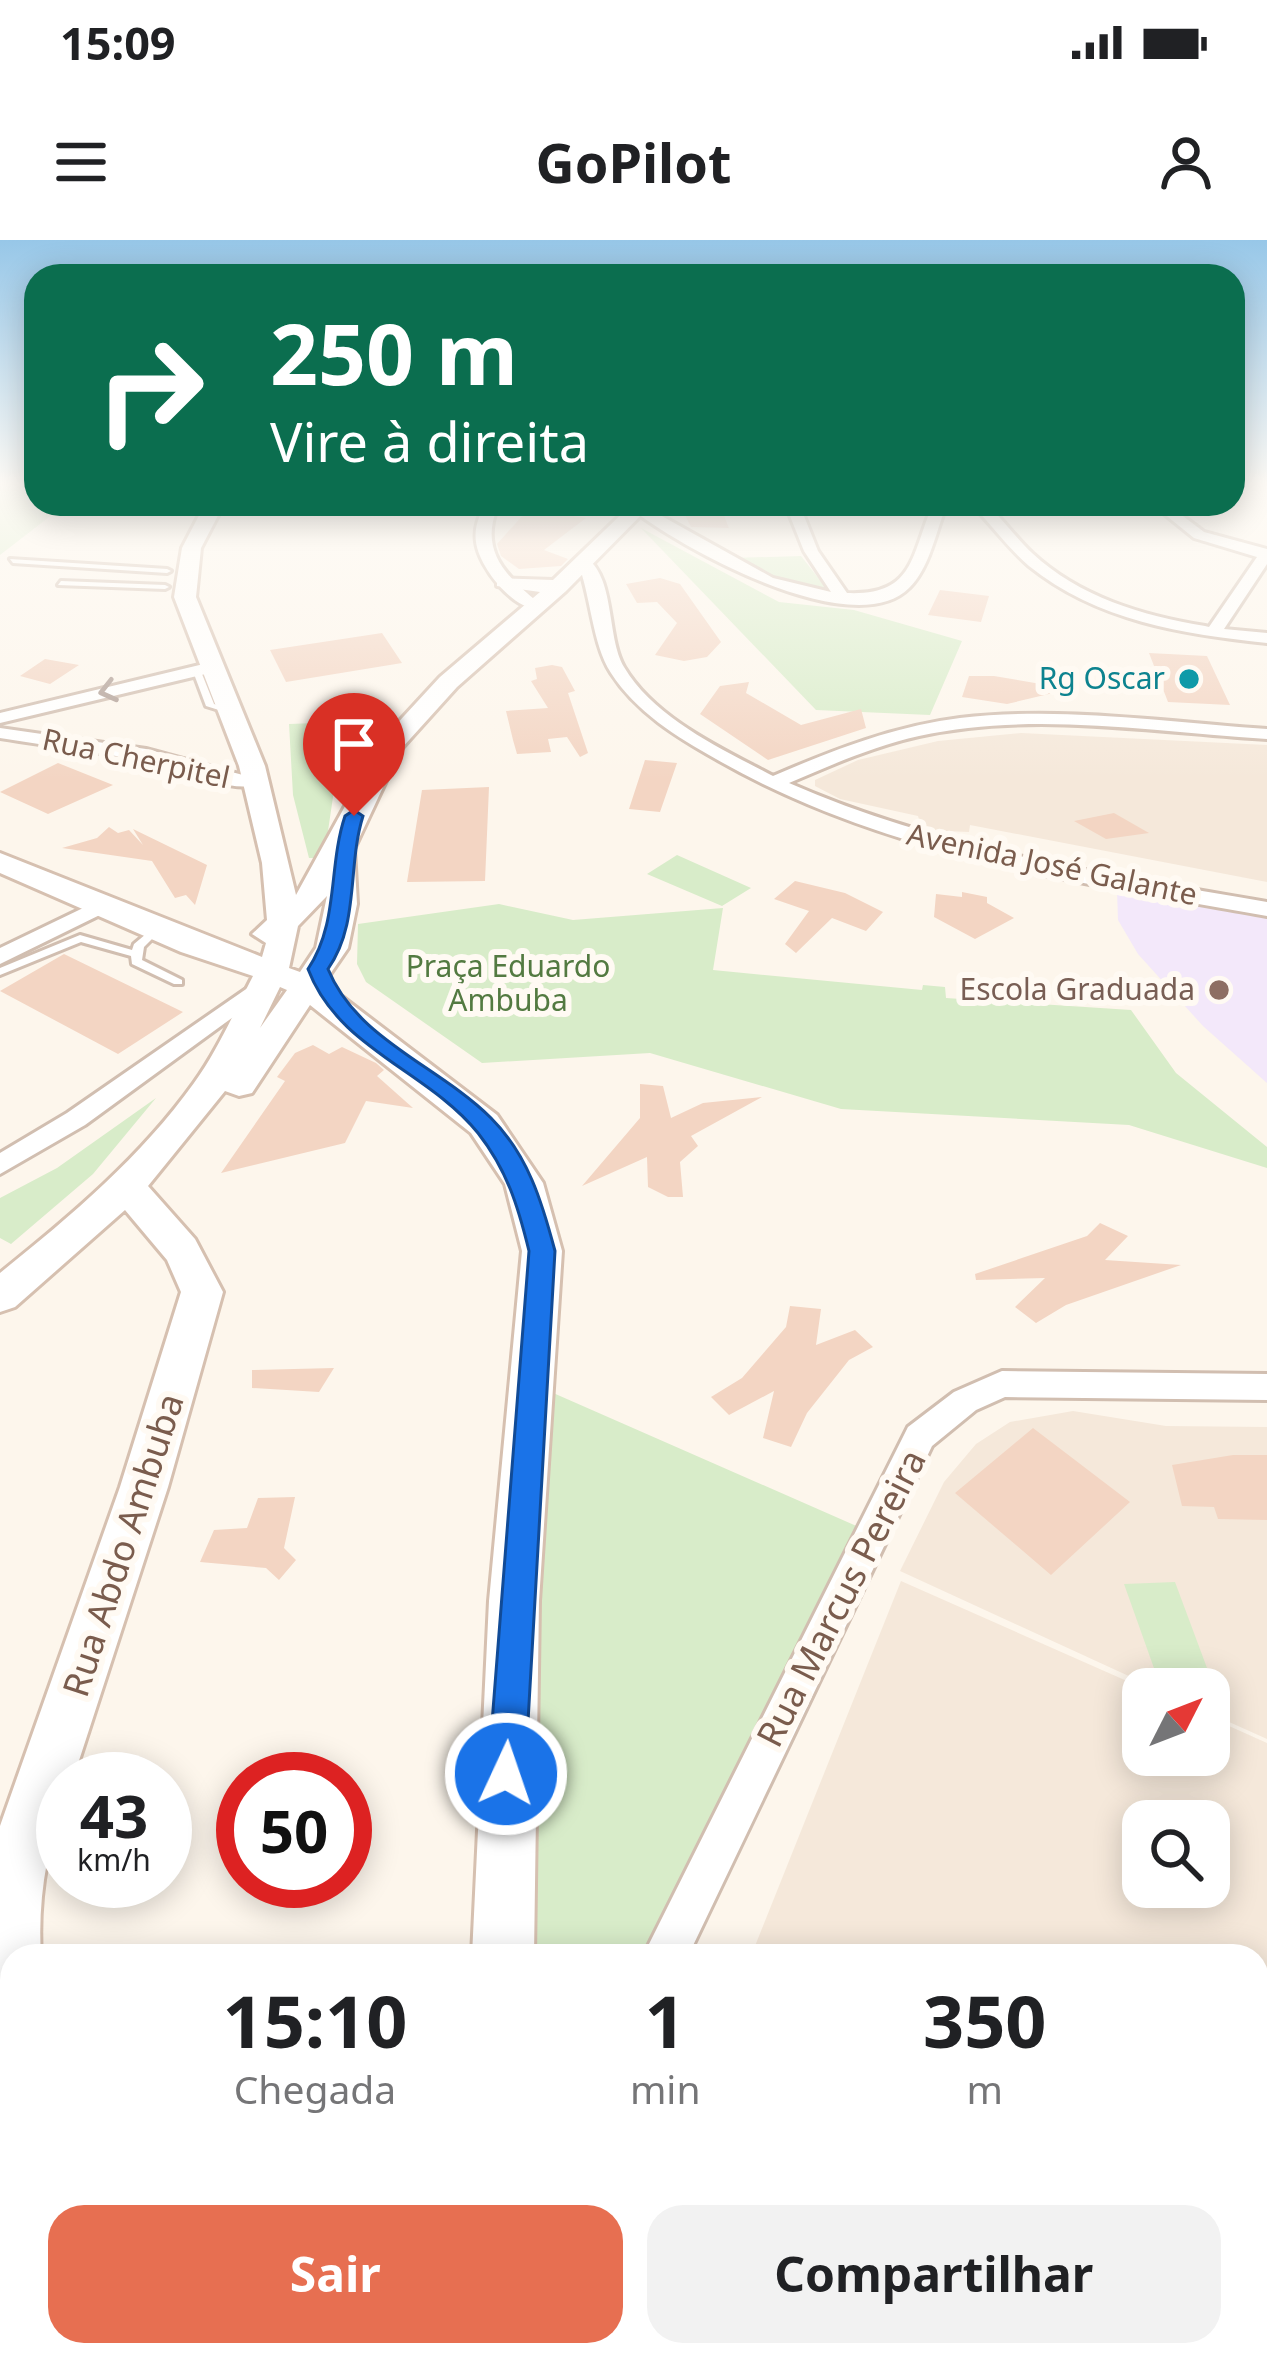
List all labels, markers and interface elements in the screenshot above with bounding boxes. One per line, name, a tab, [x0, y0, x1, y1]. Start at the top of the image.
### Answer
text: 15:09	[60, 12, 176, 73]
text: GoPilot	[536, 125, 731, 199]
icon: menu	[48, 129, 114, 195]
icon: person	[1153, 129, 1219, 195]
text: 250 m	[270, 295, 518, 410]
icon: right	[72, 312, 228, 468]
text: Vire à direita	[270, 404, 589, 478]
place label: Rg Oscar	[1039, 657, 1165, 698]
marker: Rg Oscar	[1176, 666, 1202, 692]
one-way arrow	[98, 677, 118, 702]
pin	[303, 693, 405, 816]
icon: arrive	[321, 711, 387, 777]
street label: Rua Cherpitel	[39, 718, 234, 797]
street label: Avenida José Galante	[903, 813, 1201, 914]
park label: Praça Eduardo Ambuba	[406, 945, 610, 1020]
place label: Escola Graduada	[959, 968, 1195, 1009]
marker: Escola Graduada	[1206, 977, 1232, 1003]
street label: Rua Abdo Ambuba	[50, 1387, 195, 1703]
street label: Rua Marcus Pereira	[744, 1441, 937, 1755]
north arrow	[1122, 1668, 1230, 1776]
map controls	[1122, 1668, 1230, 1908]
position arrow	[443, 1711, 569, 1837]
speed limit sign: 50	[216, 1752, 372, 1908]
text: 43	[80, 1774, 148, 1856]
button: search	[1122, 1800, 1230, 1908]
text: km/h	[77, 1839, 151, 1880]
text: 15:10	[222, 1971, 407, 2069]
text: 1	[645, 1971, 686, 2069]
text: 350	[923, 1971, 1047, 2069]
text: Chegada	[234, 2062, 396, 2115]
text: min	[630, 2062, 701, 2115]
text: m	[967, 2062, 1003, 2115]
button: Sair	[48, 2205, 623, 2343]
button: Compartilhar	[647, 2205, 1221, 2343]

